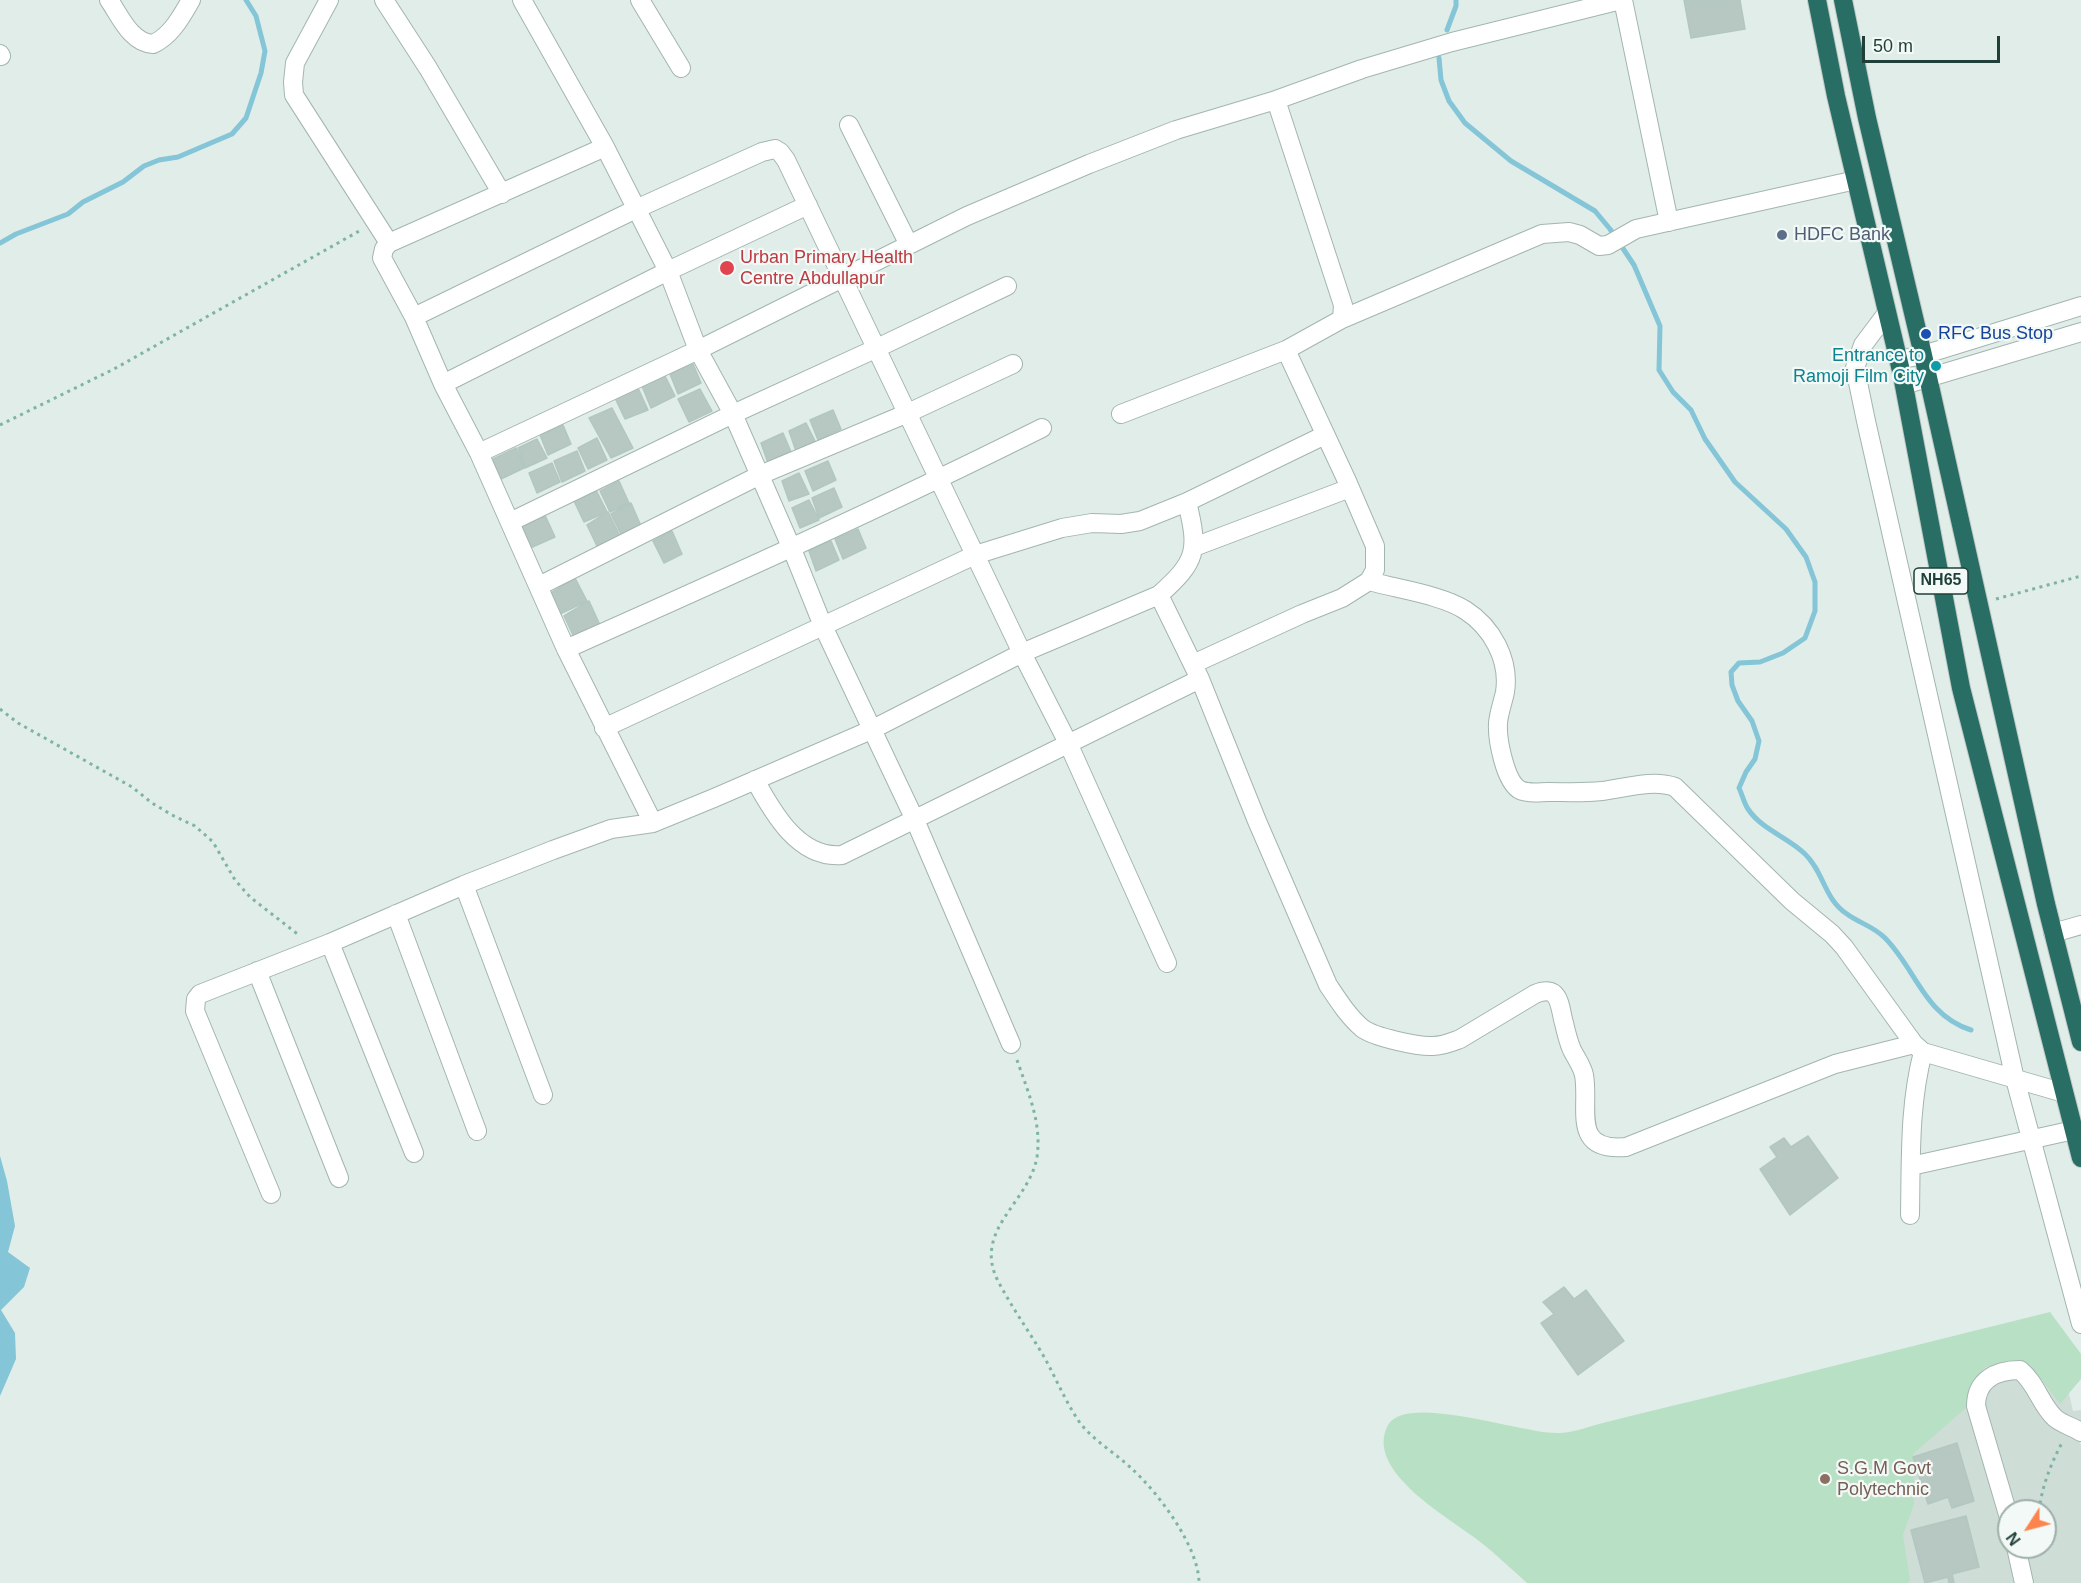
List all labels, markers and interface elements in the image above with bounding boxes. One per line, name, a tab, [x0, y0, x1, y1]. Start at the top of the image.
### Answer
scale bar	[1865, 24, 2003, 62]
text: 50 m	[1873, 36, 1913, 56]
place label: HDFC Bank	[1794, 224, 1890, 246]
marker: HDFC Bank	[1775, 228, 1789, 242]
place label: Urban Primary Health Centre Abdullapur	[740, 247, 913, 290]
marker: Urban Primary Health Centre Abdullapur	[718, 259, 736, 277]
place label: RFC Bus Stop	[1938, 323, 2053, 345]
marker: RFC Bus Stop	[1919, 327, 1933, 341]
place label: Entrance to Ramoji Film City	[1793, 345, 1924, 388]
marker: Entrance to Ramoji Film City	[1929, 359, 1943, 373]
road number: NH65	[1914, 568, 1968, 594]
place label: S.G.M Govt Polytechnic	[1837, 1458, 1931, 1500]
marker: S.G.M Govt Polytechnic	[1818, 1472, 1832, 1486]
north arrow	[1997, 1499, 2057, 1559]
text: N	[2003, 1529, 2024, 1548]

